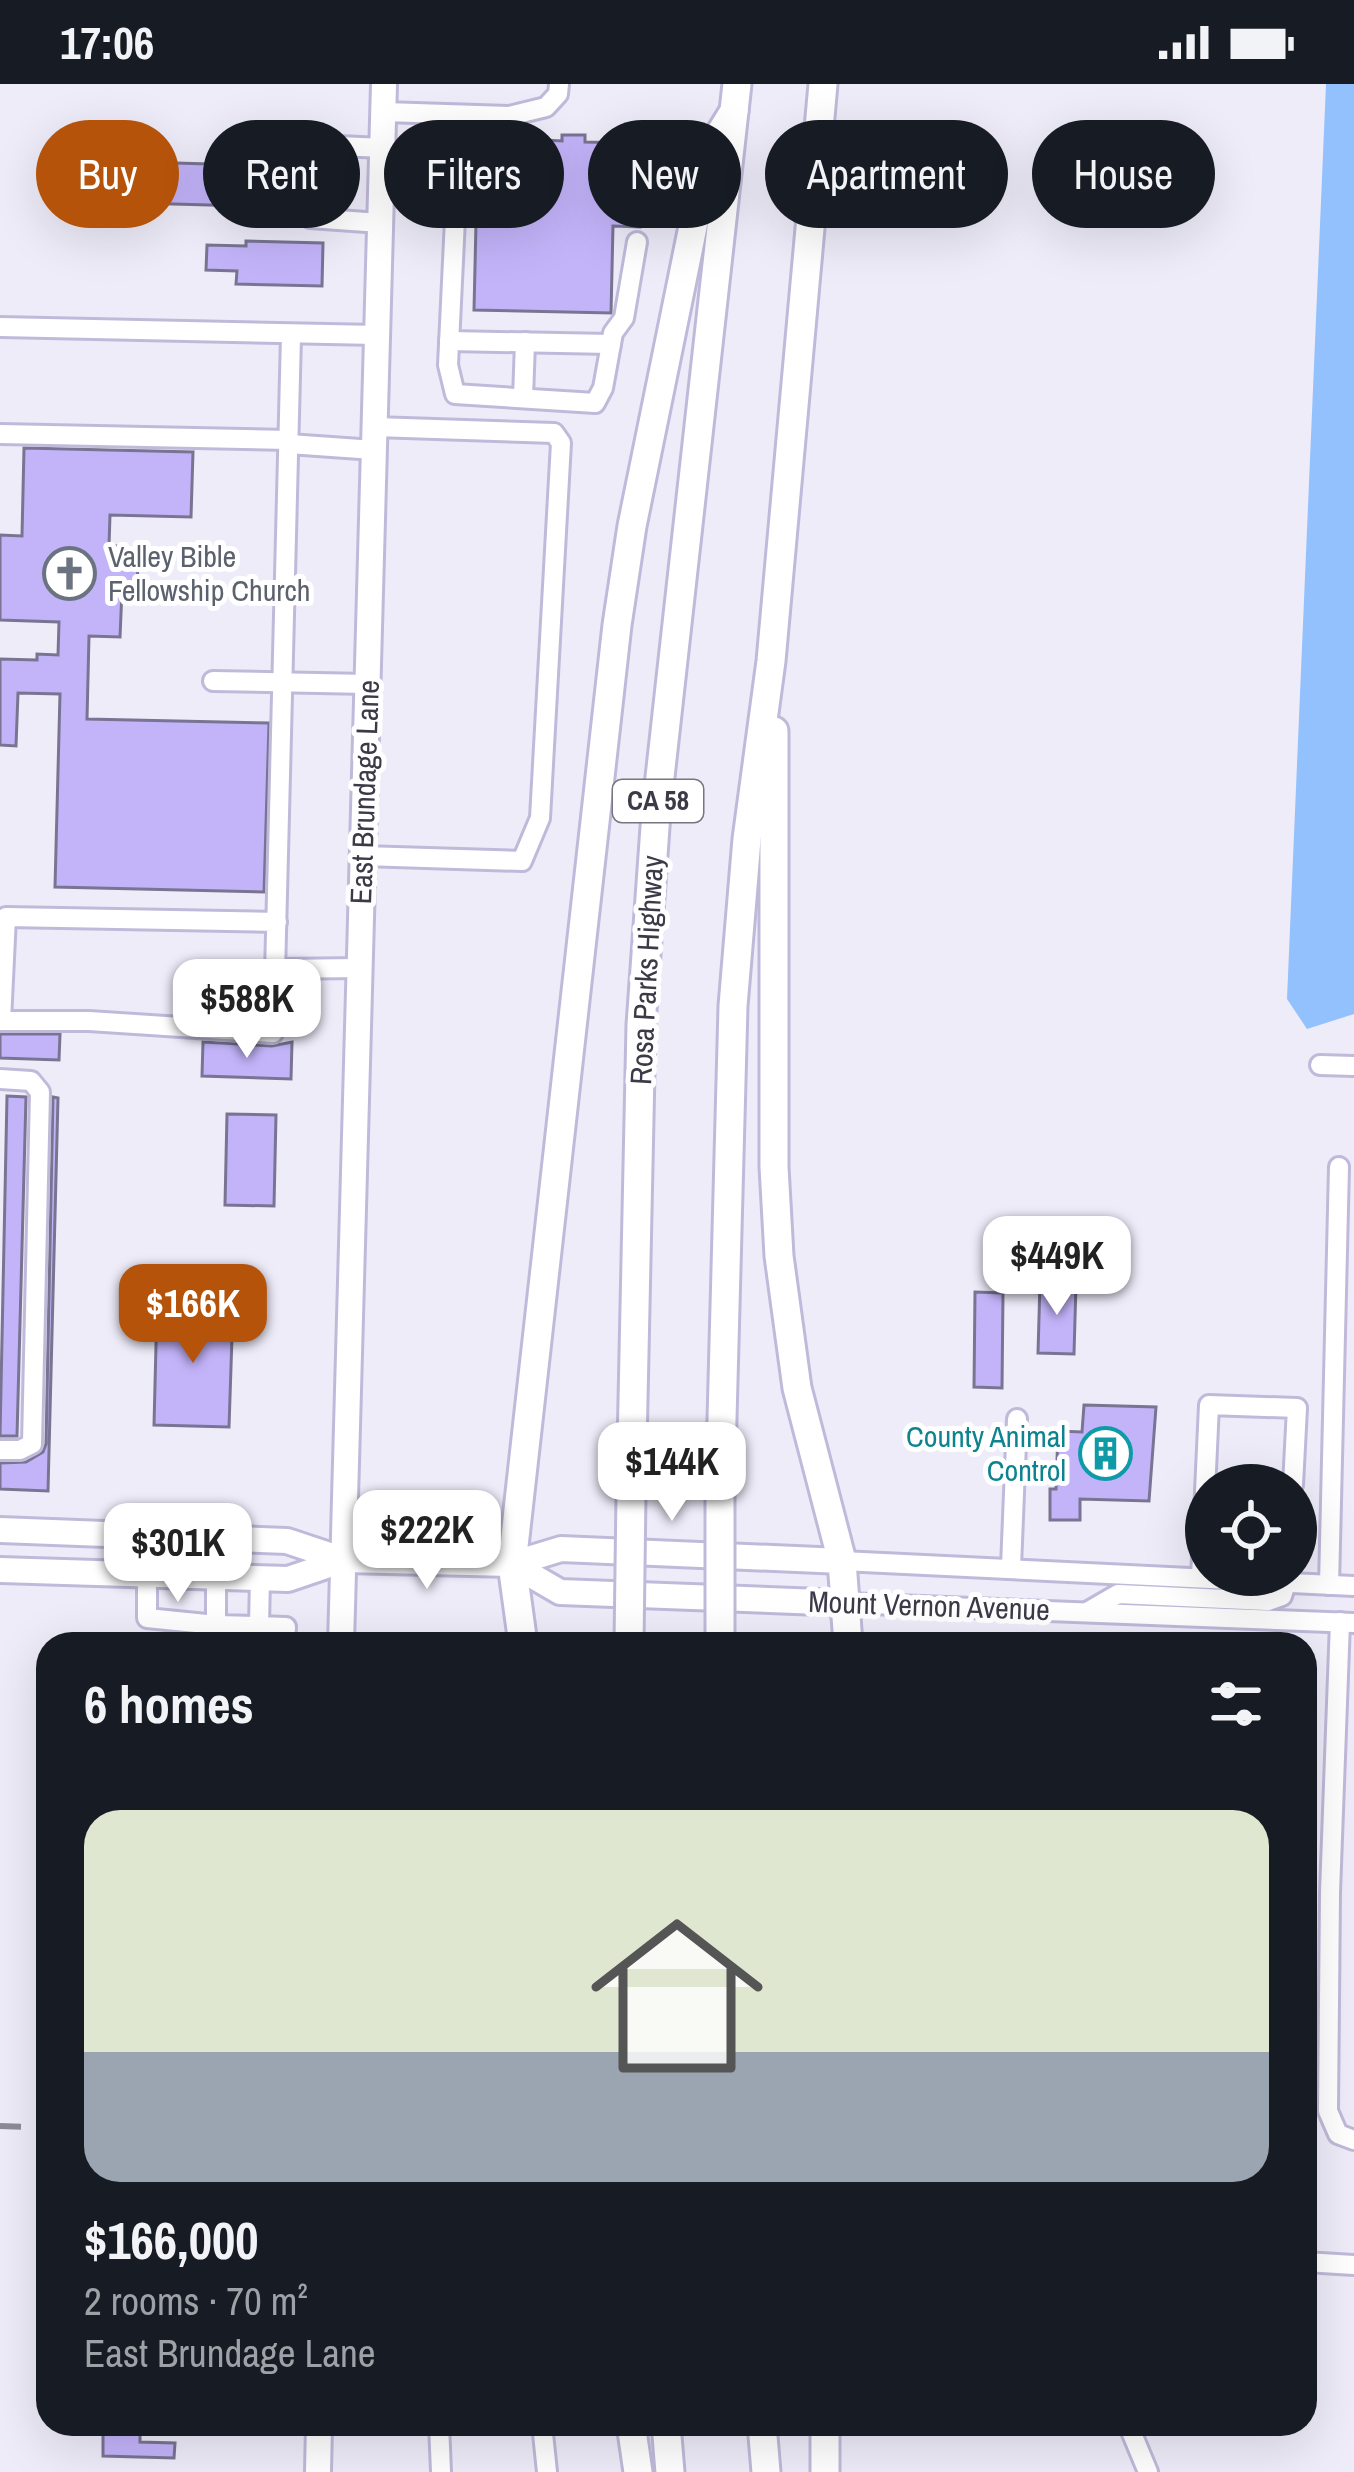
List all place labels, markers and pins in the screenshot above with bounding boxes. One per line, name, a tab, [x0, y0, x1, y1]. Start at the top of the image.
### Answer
place label: Valley Bible Fellowship Church	[108, 536, 311, 610]
church icon: Valley Bible Fellowship Church	[41, 546, 97, 602]
pin: $588K	[163, 959, 331, 1061]
pin: $449K	[973, 1216, 1141, 1318]
pin: $166K	[109, 1264, 277, 1366]
place label: County Animal Control	[906, 1416, 1066, 1490]
pin: $144K	[588, 1422, 756, 1524]
building icon: County Animal Control	[1077, 1426, 1133, 1482]
pin: $222K	[343, 1490, 511, 1592]
pin: $301K	[94, 1503, 262, 1605]

